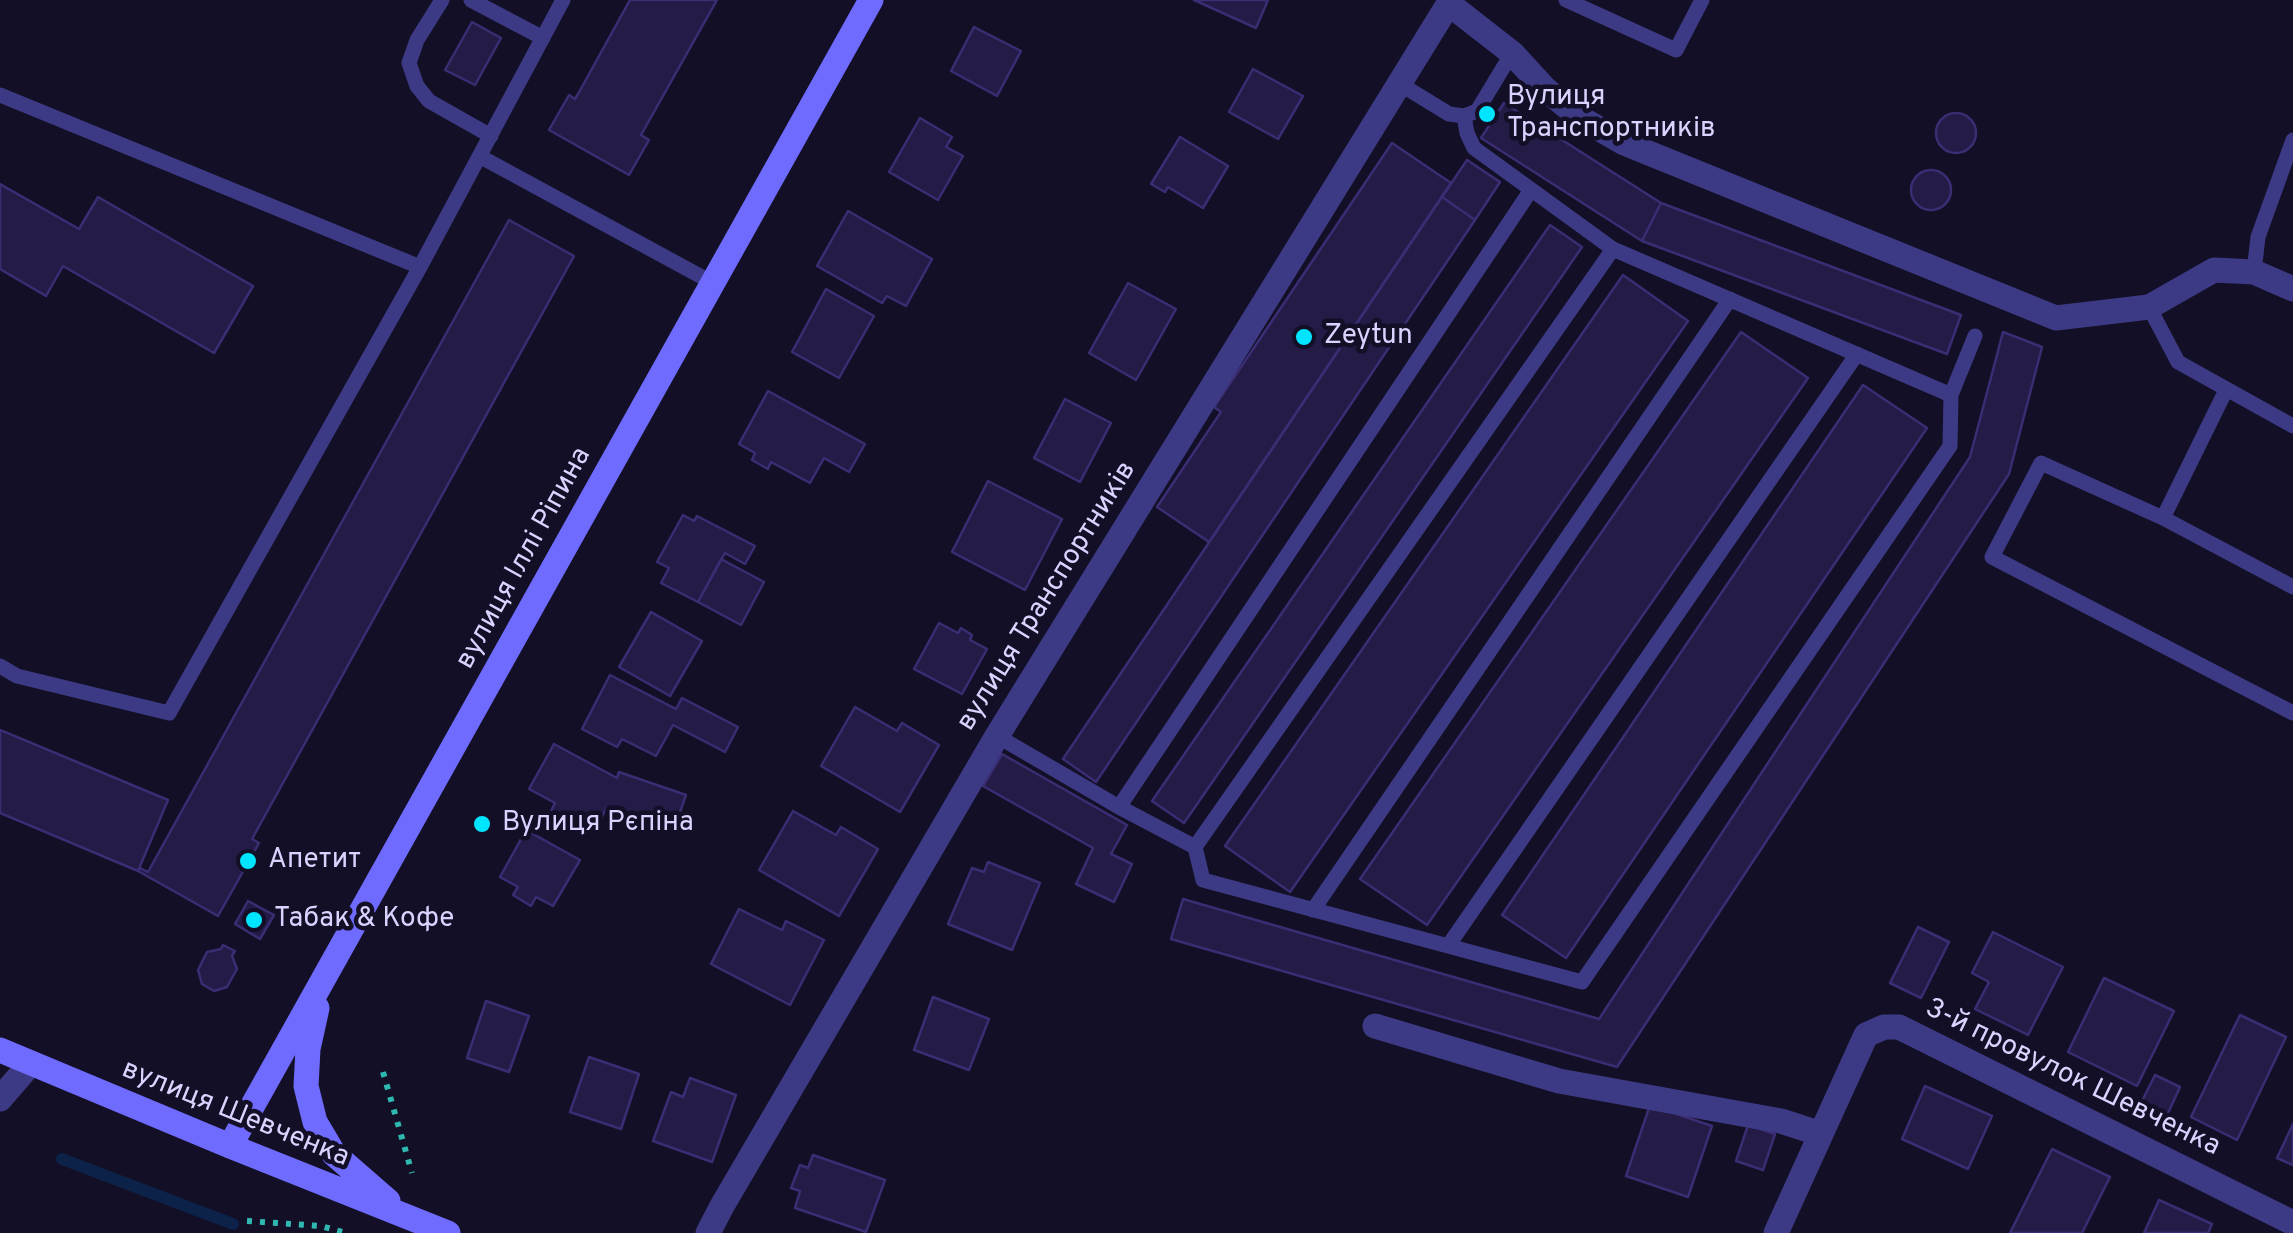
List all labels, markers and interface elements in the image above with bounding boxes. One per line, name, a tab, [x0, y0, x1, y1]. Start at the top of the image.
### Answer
place label: Вулиця Транспортників	[1507, 81, 1716, 147]
marker: Вулиця Транспортників	[1476, 103, 1498, 125]
place label: Zeytun	[1324, 320, 1413, 354]
marker: Zeytun	[1293, 326, 1315, 348]
street label: вулиця Іллі Ріпина	[450, 442, 600, 676]
street label: вулиця Транспортників	[951, 456, 1145, 738]
place label: Вулиця Рєпіна	[502, 807, 694, 841]
marker: Вулиця Рєпіна	[471, 813, 493, 835]
place label: Апетит	[268, 844, 361, 878]
marker: Апетит	[237, 850, 259, 872]
place label: Табак & Кофе	[274, 903, 454, 937]
marker: Табак & Кофе	[243, 909, 265, 931]
street label: 3-й провулок Шевченка	[1919, 993, 2225, 1165]
street label: вулиця Шевченка	[116, 1054, 354, 1176]

